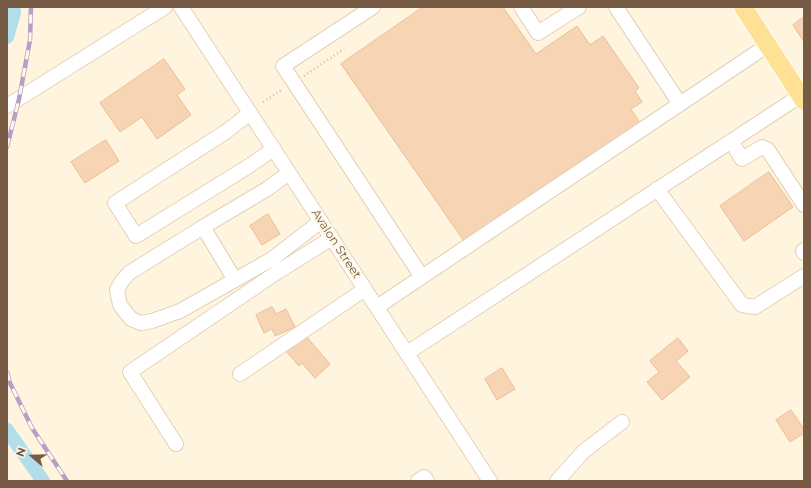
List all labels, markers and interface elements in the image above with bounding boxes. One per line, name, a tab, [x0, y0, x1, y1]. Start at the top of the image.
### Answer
street label: Avalon Street	[308, 207, 364, 281]
north arrow	[12, 436, 52, 476]
text: N	[13, 445, 29, 458]

